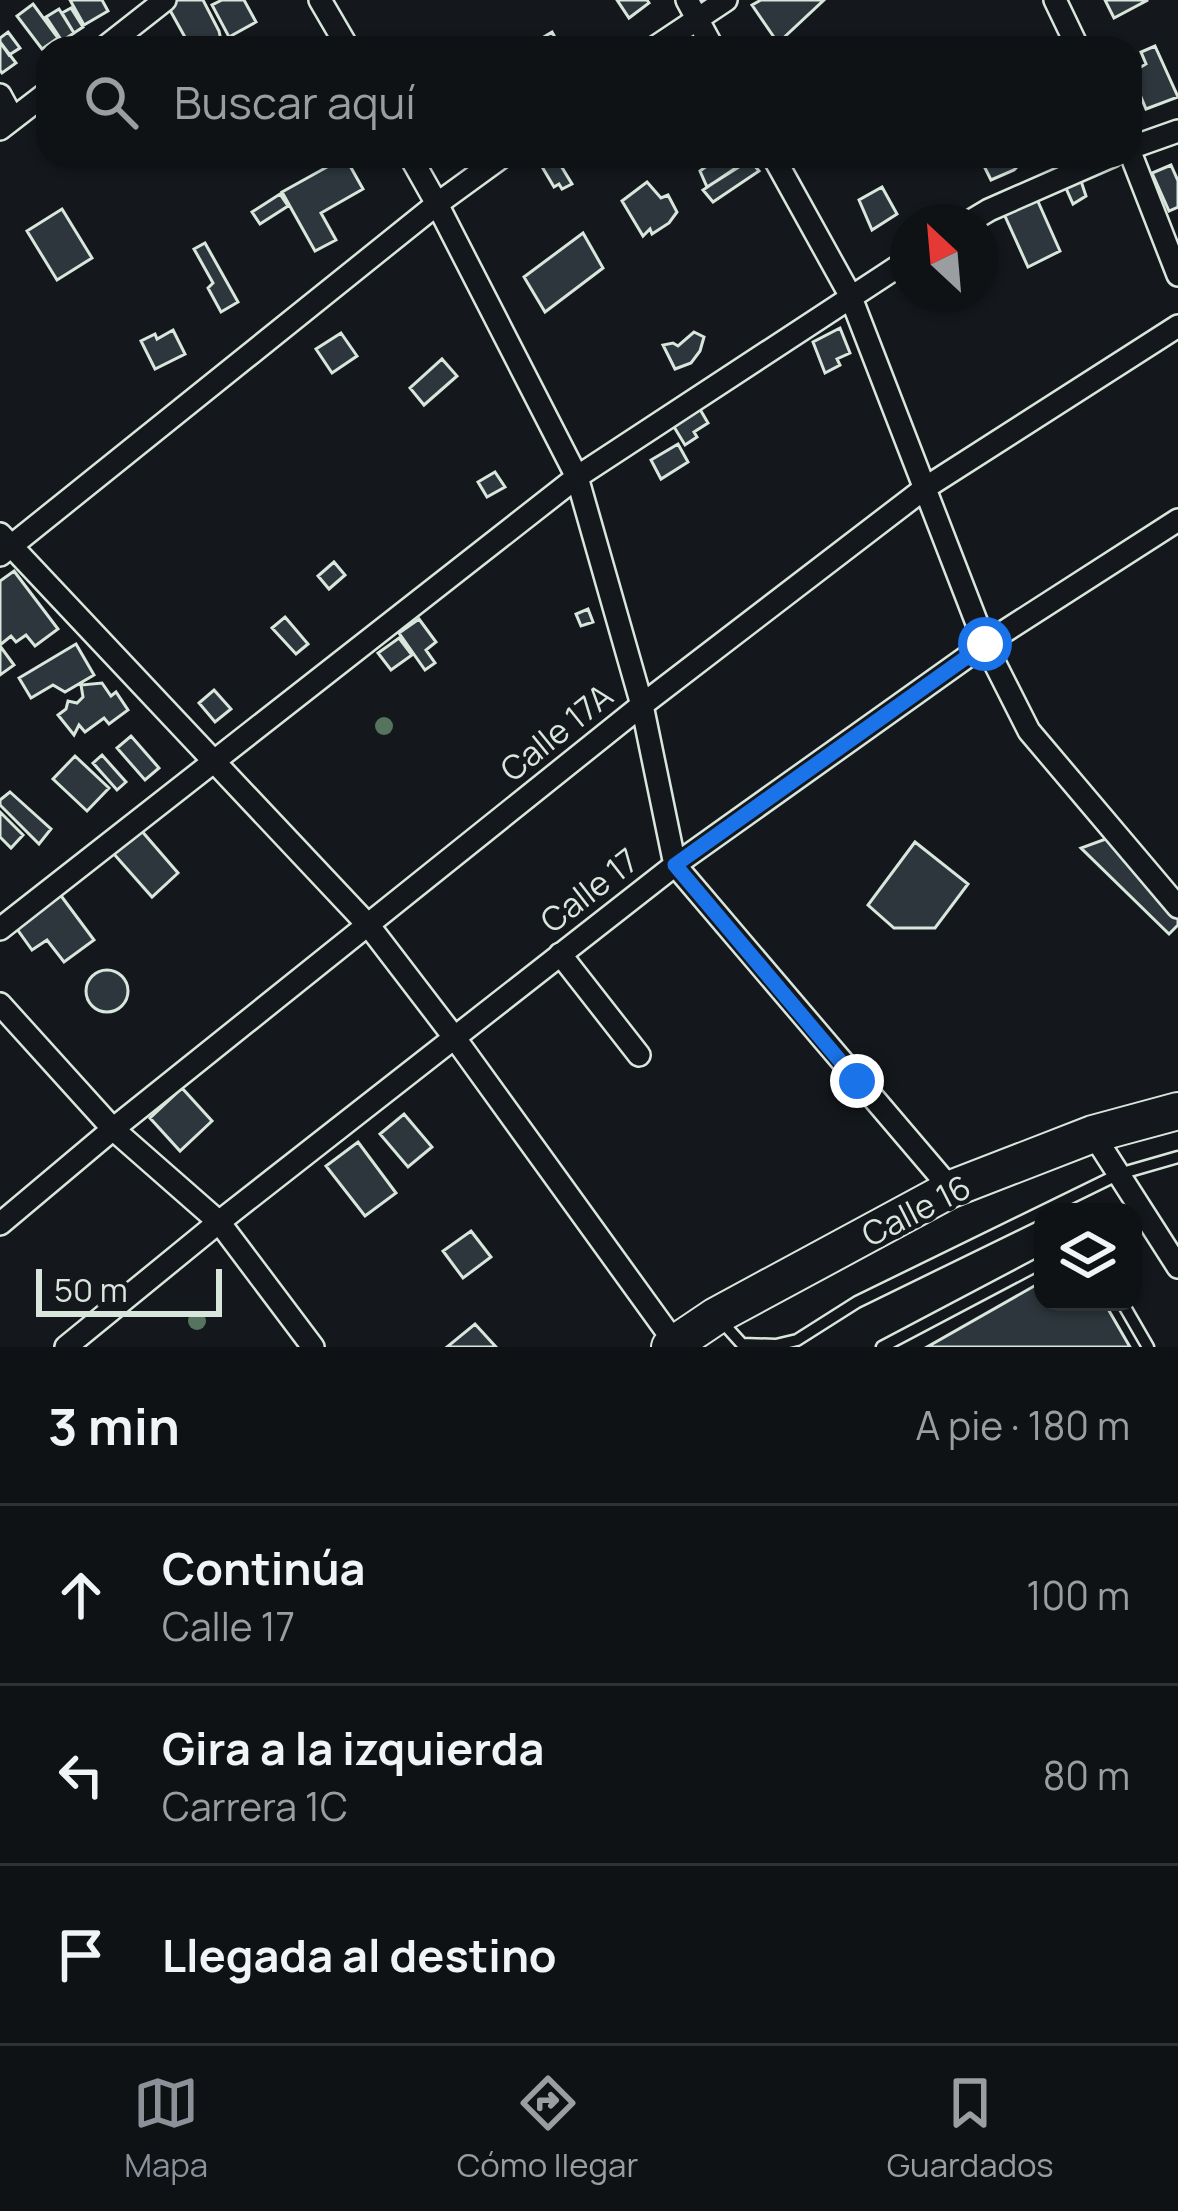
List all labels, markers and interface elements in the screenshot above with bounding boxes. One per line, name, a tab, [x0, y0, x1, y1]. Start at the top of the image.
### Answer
search box	[36, 36, 1142, 168]
icon: search	[78, 69, 144, 135]
text: Buscar aquí	[174, 71, 416, 133]
north arrow	[890, 204, 998, 312]
route start	[958, 617, 1012, 671]
street label: Calle 17A	[490, 673, 622, 791]
street label: Calle 17	[531, 838, 647, 942]
route end	[830, 1054, 884, 1108]
street label: Calle 16	[854, 1163, 978, 1257]
map controls	[1034, 1203, 1142, 1311]
button: layers	[1034, 1203, 1142, 1311]
scale bar	[36, 1263, 222, 1316]
text: 50 m	[54, 1267, 128, 1312]
text: 3 min	[48, 1391, 180, 1460]
text: A pie · 180 m	[916, 1398, 1130, 1452]
text: Continúa	[162, 1537, 366, 1599]
icon: ahead	[48, 1562, 114, 1628]
text: 100 m	[1026, 1568, 1130, 1622]
text: Calle 17	[162, 1599, 295, 1653]
text: Gira a la izquierda	[162, 1717, 544, 1779]
icon: left	[48, 1742, 114, 1808]
text: 80 m	[1043, 1748, 1130, 1802]
text: Carrera 1C	[162, 1779, 348, 1833]
icon: arrive	[48, 1922, 114, 1988]
text: Llegada al destino	[162, 1924, 557, 1986]
tab: Mapa	[124, 2070, 208, 2187]
tab: Cómo llegar	[457, 2070, 638, 2187]
tab: Guardados	[887, 2070, 1054, 2187]

